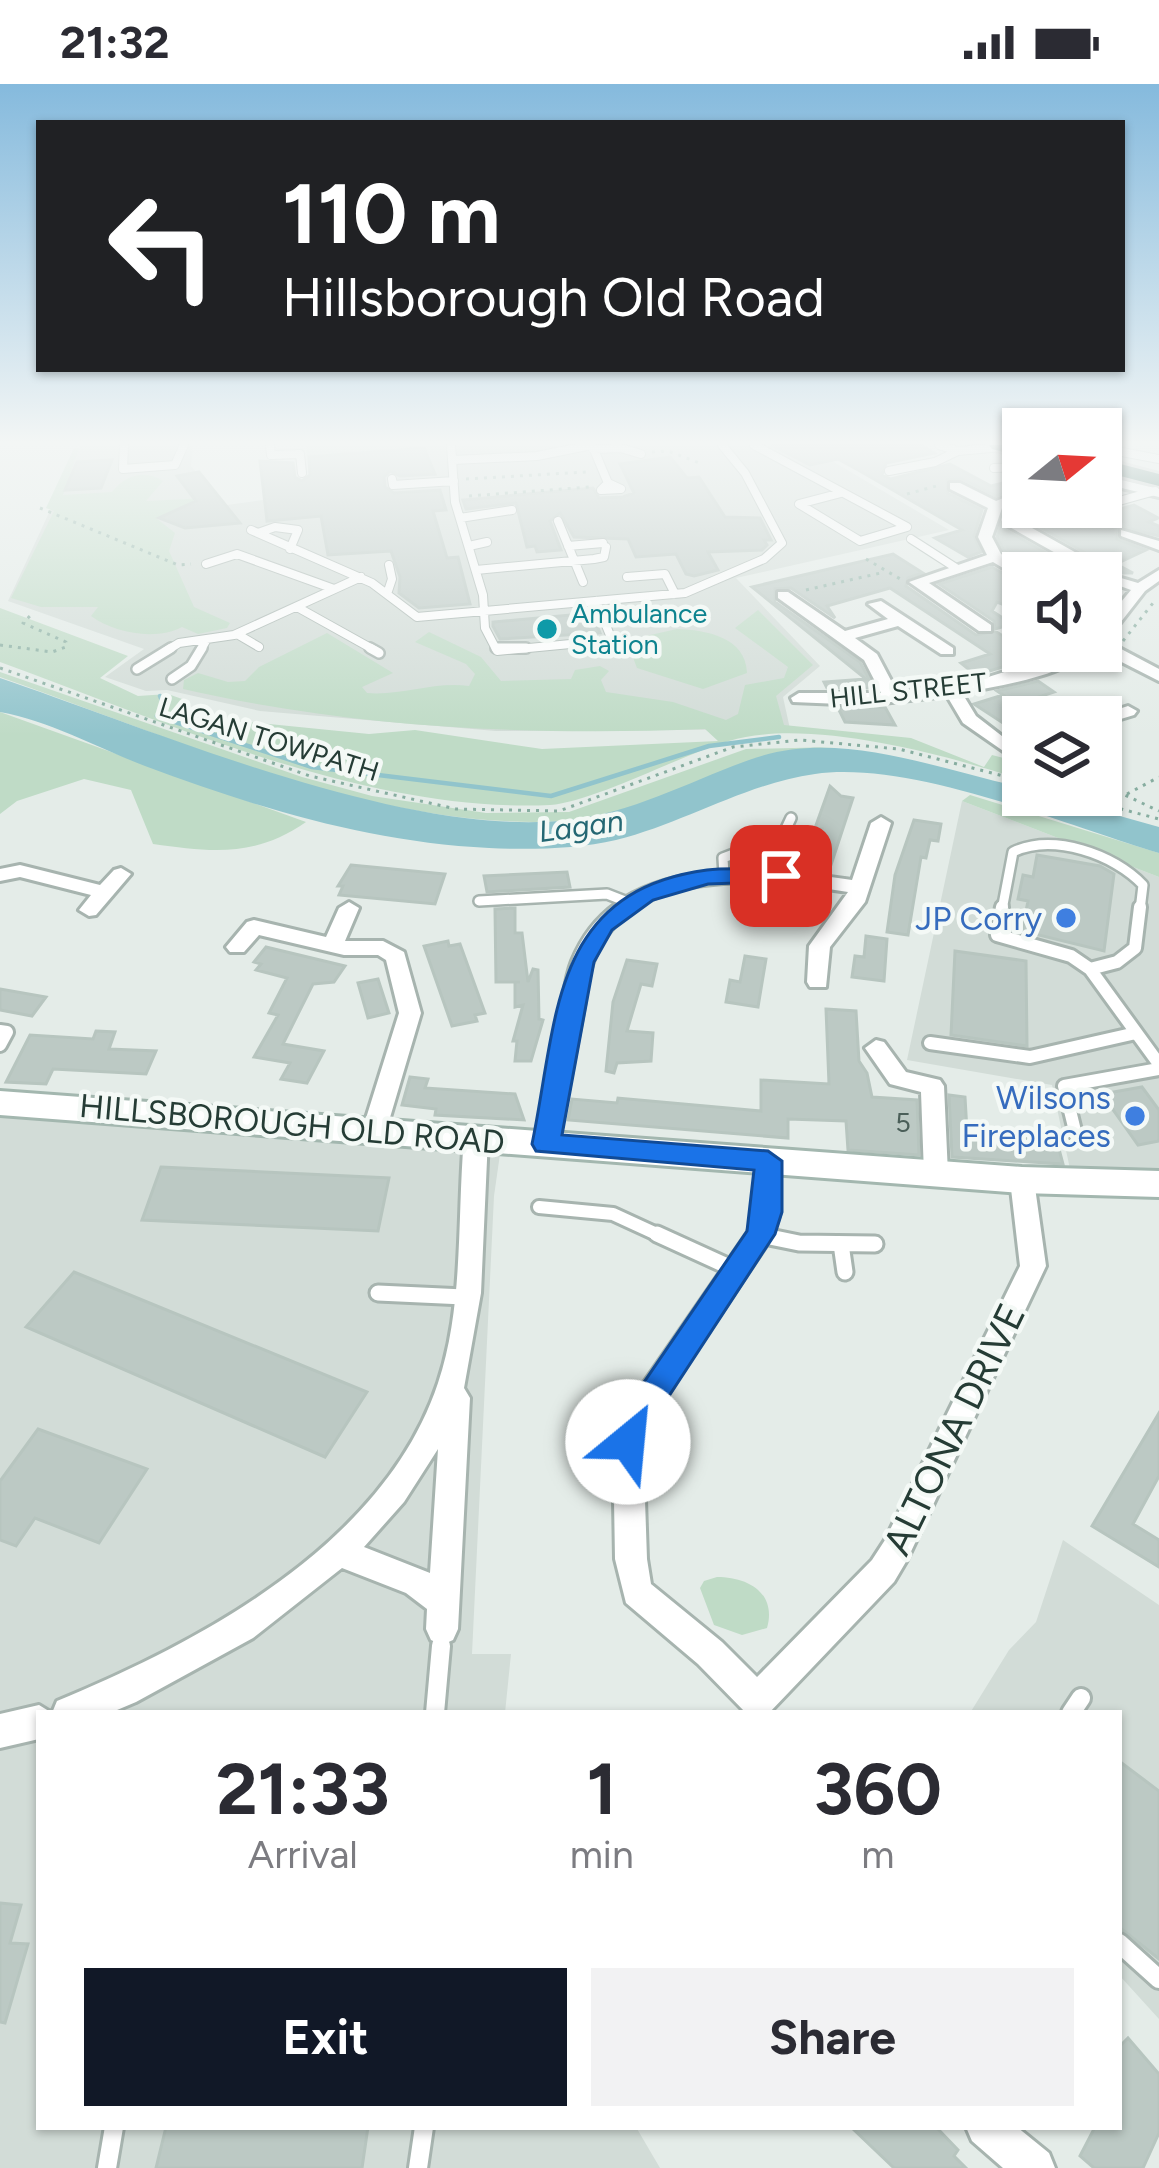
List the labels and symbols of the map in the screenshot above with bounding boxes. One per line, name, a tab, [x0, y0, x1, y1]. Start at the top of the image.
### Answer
north arrow	[1002, 408, 1122, 528]
place label: Ambulance Station	[571, 597, 707, 661]
marker: Ambulance Station	[534, 616, 560, 642]
street label: HILL STREET	[828, 665, 988, 715]
street label: LAGAN TOWPATH	[155, 690, 383, 788]
water label: Lagan	[536, 802, 626, 850]
pin	[730, 825, 832, 927]
place label: JP Corry	[915, 899, 1043, 938]
marker: JP Corry	[1053, 905, 1079, 931]
place label: Wilsons Fireplaces	[961, 1078, 1111, 1155]
street label: HILLSBOROUGH OLD ROAD	[78, 1086, 506, 1162]
marker: Wilsons Fireplaces	[1122, 1103, 1148, 1129]
house number: 5	[895, 1106, 911, 1139]
street label: ALTONA DRIVE	[873, 1296, 1035, 1562]
position arrow	[565, 1379, 691, 1505]

